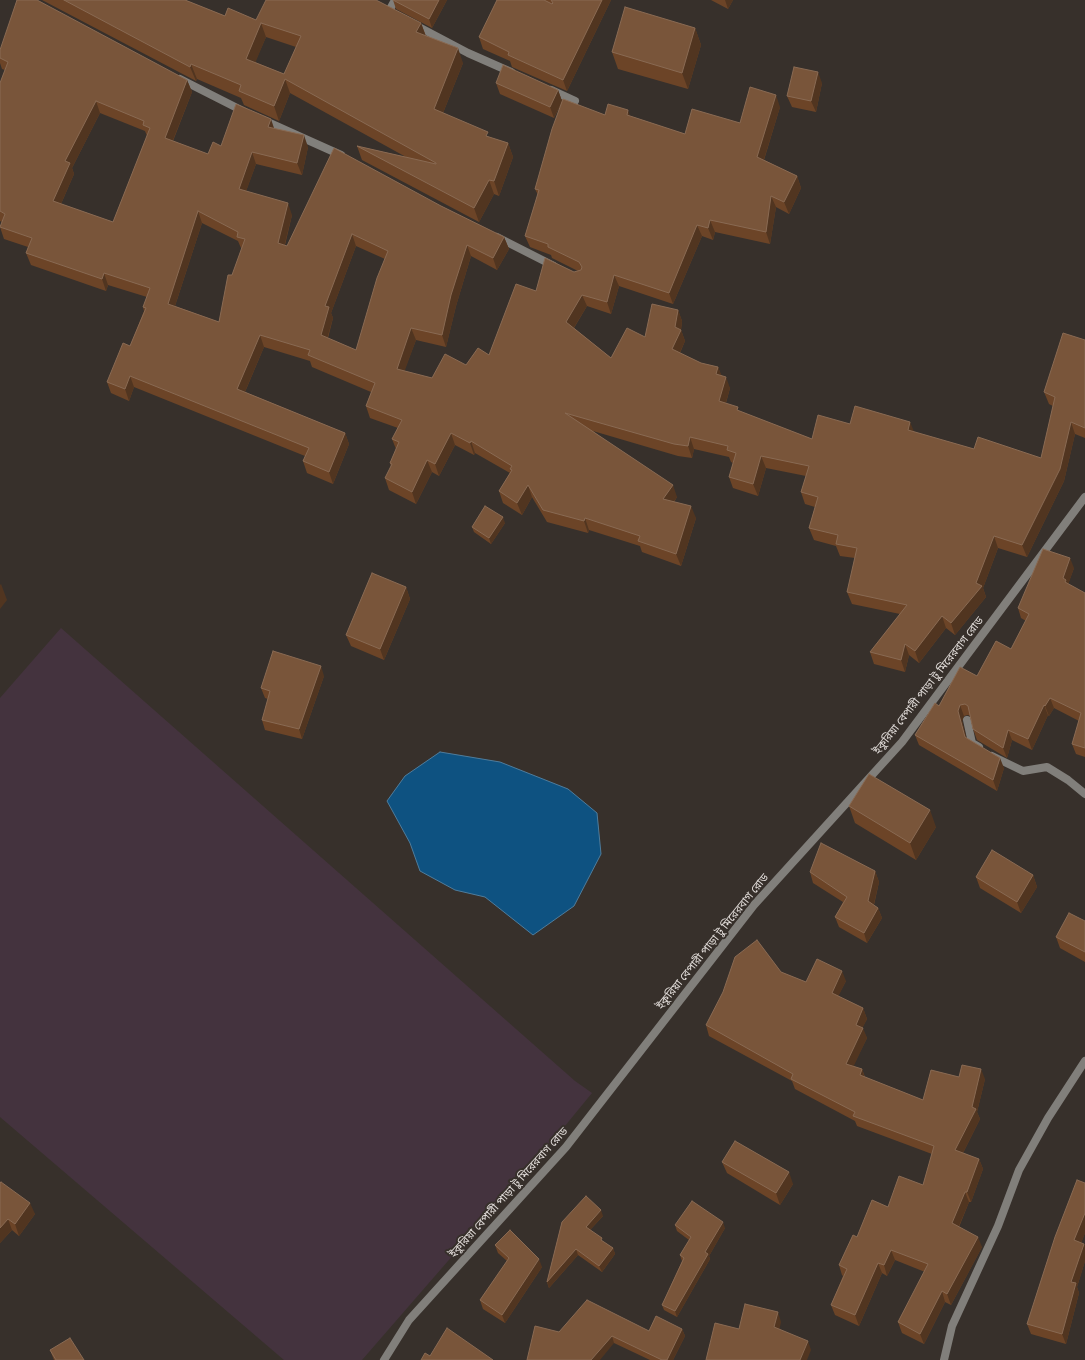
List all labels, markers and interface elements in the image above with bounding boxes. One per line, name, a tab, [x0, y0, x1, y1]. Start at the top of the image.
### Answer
street label: ইকুরিয়া বেপারী পাড়া টু মিরেরবাগ রোড	[871, 615, 987, 757]
street label: ইকুরিয়া বেপারী পাড়া টু মিরেরবাগ রোড	[654, 872, 772, 1012]
street label: ইকুরিয়া বেপারী পাড়া টু মিরেরবাগ রোড	[447, 1125, 571, 1261]

